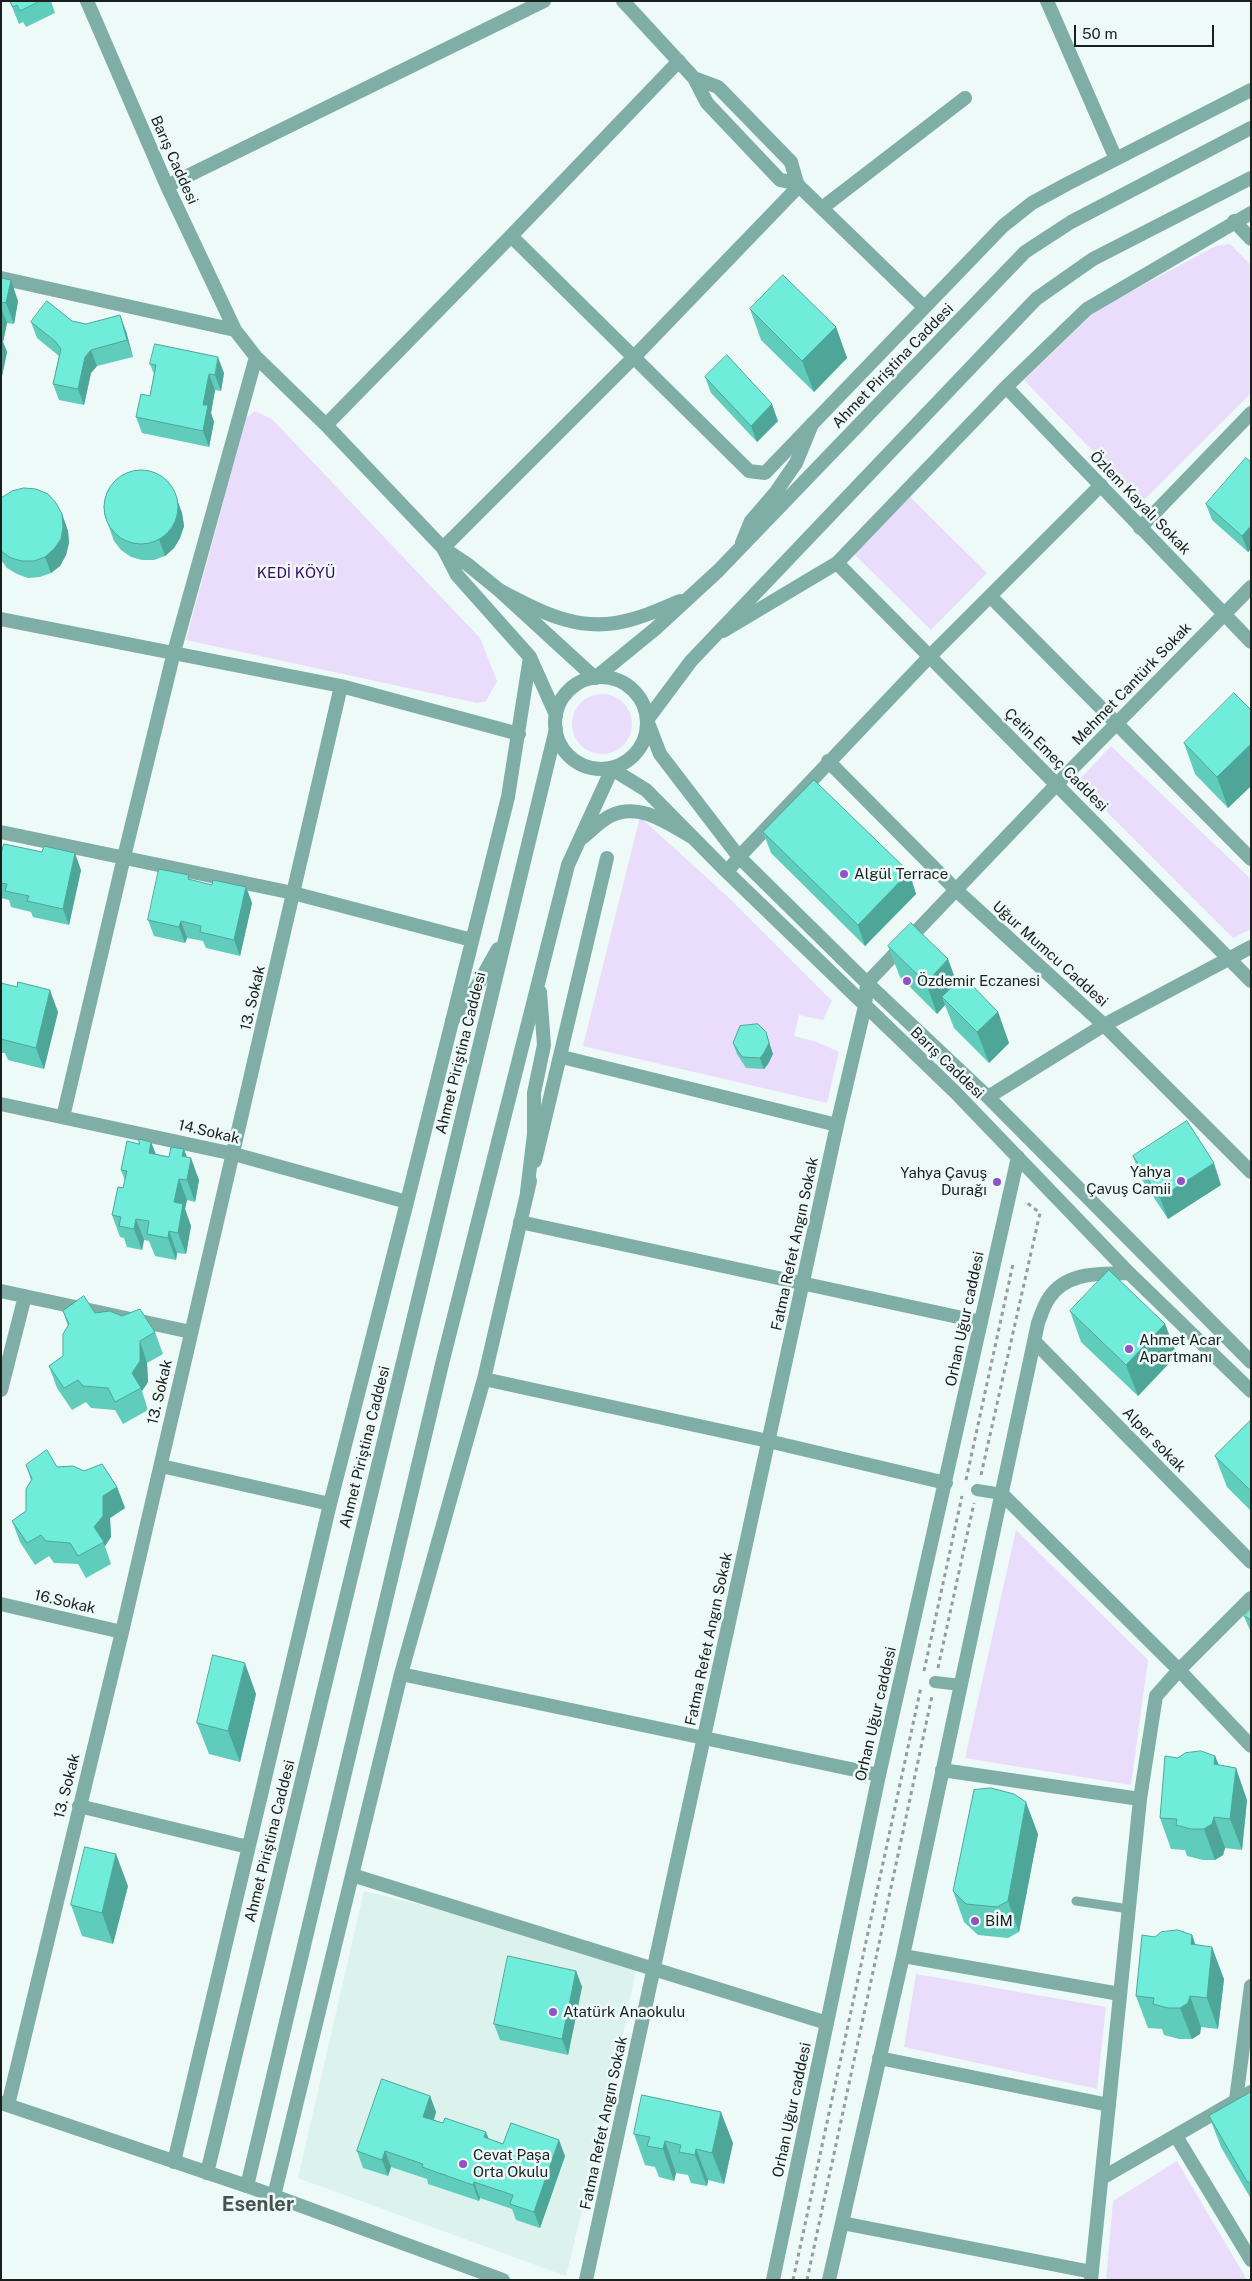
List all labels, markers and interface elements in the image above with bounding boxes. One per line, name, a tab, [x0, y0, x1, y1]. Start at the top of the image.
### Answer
scale bar	[1077, 15, 1217, 47]
text: 50 m	[1082, 25, 1117, 42]
street label: Barış Caddesi	[146, 113, 202, 207]
street label: Ahmet Piriştina Caddesi	[829, 300, 957, 432]
street label: Özlem Kayalı Sokak	[1086, 447, 1194, 559]
park label: KEDİ KÖYÜ	[257, 564, 335, 582]
street label: Mehmet Cantürk Sokak	[1069, 619, 1195, 749]
street label: Çetin Emeç Caddesi	[1001, 705, 1111, 815]
place label: Algül Terrace	[854, 865, 948, 883]
marker: Algül Terrace	[838, 868, 850, 880]
street label: Uğur Mumcu Caddesi	[989, 897, 1111, 1011]
street label: 13. Sokak	[237, 964, 269, 1032]
street label: Ahmet Piriştina Caddesi	[432, 970, 490, 1136]
place label: Özdemir Eczanesi	[917, 972, 1040, 990]
marker: Özdemir Eczanesi	[901, 975, 913, 987]
street label: Barış Caddesi	[906, 1023, 988, 1103]
street label: 14.Sokak	[177, 1116, 241, 1148]
street label: Fatma Refet Angın Sokak	[768, 1155, 822, 1333]
place label: Yahya Çavuş Camii	[1086, 1163, 1171, 1198]
place label: Yahya Çavuş Durağı	[900, 1164, 987, 1199]
marker: Yahya Çavuş Camii	[1175, 1175, 1187, 1187]
marker: Yahya Çavuş Durağı	[991, 1176, 1003, 1188]
street label: Orhan Uğur caddesi	[942, 1250, 988, 1388]
place label: Ahmet Acar Apartmanı	[1139, 1331, 1222, 1366]
marker: Ahmet Acar Apartmanı	[1123, 1343, 1135, 1355]
street label: 13. Sokak	[144, 1358, 176, 1426]
street label: Ahmet Piriştina Caddesi	[336, 1364, 394, 1530]
street label: Alper sokak	[1119, 1404, 1189, 1476]
street label: Fatma Refet Angın Sokak	[682, 1550, 736, 1728]
street label: 16.Sokak	[33, 1586, 97, 1618]
street label: Orhan Uğur caddesi	[852, 1645, 900, 1783]
street label: 13. Sokak	[50, 1752, 84, 1820]
street label: Ahmet Piriştina Caddesi	[241, 1758, 299, 1924]
place label: BİM	[985, 1912, 1013, 1930]
marker: BİM	[969, 1915, 981, 1927]
place label: Atatürk Anaokulu	[563, 2003, 685, 2021]
marker: Atatürk Anaokulu	[547, 2006, 559, 2018]
street label: Fatma Refet Angın Sokak	[577, 2034, 631, 2212]
street label: Orhan Uğur caddesi	[769, 2041, 815, 2179]
place label: Cevat Paşa Orta Okulu	[473, 2146, 550, 2181]
marker: Cevat Paşa Orta Okulu	[457, 2158, 469, 2170]
district label: Esenler	[222, 2193, 294, 2217]

